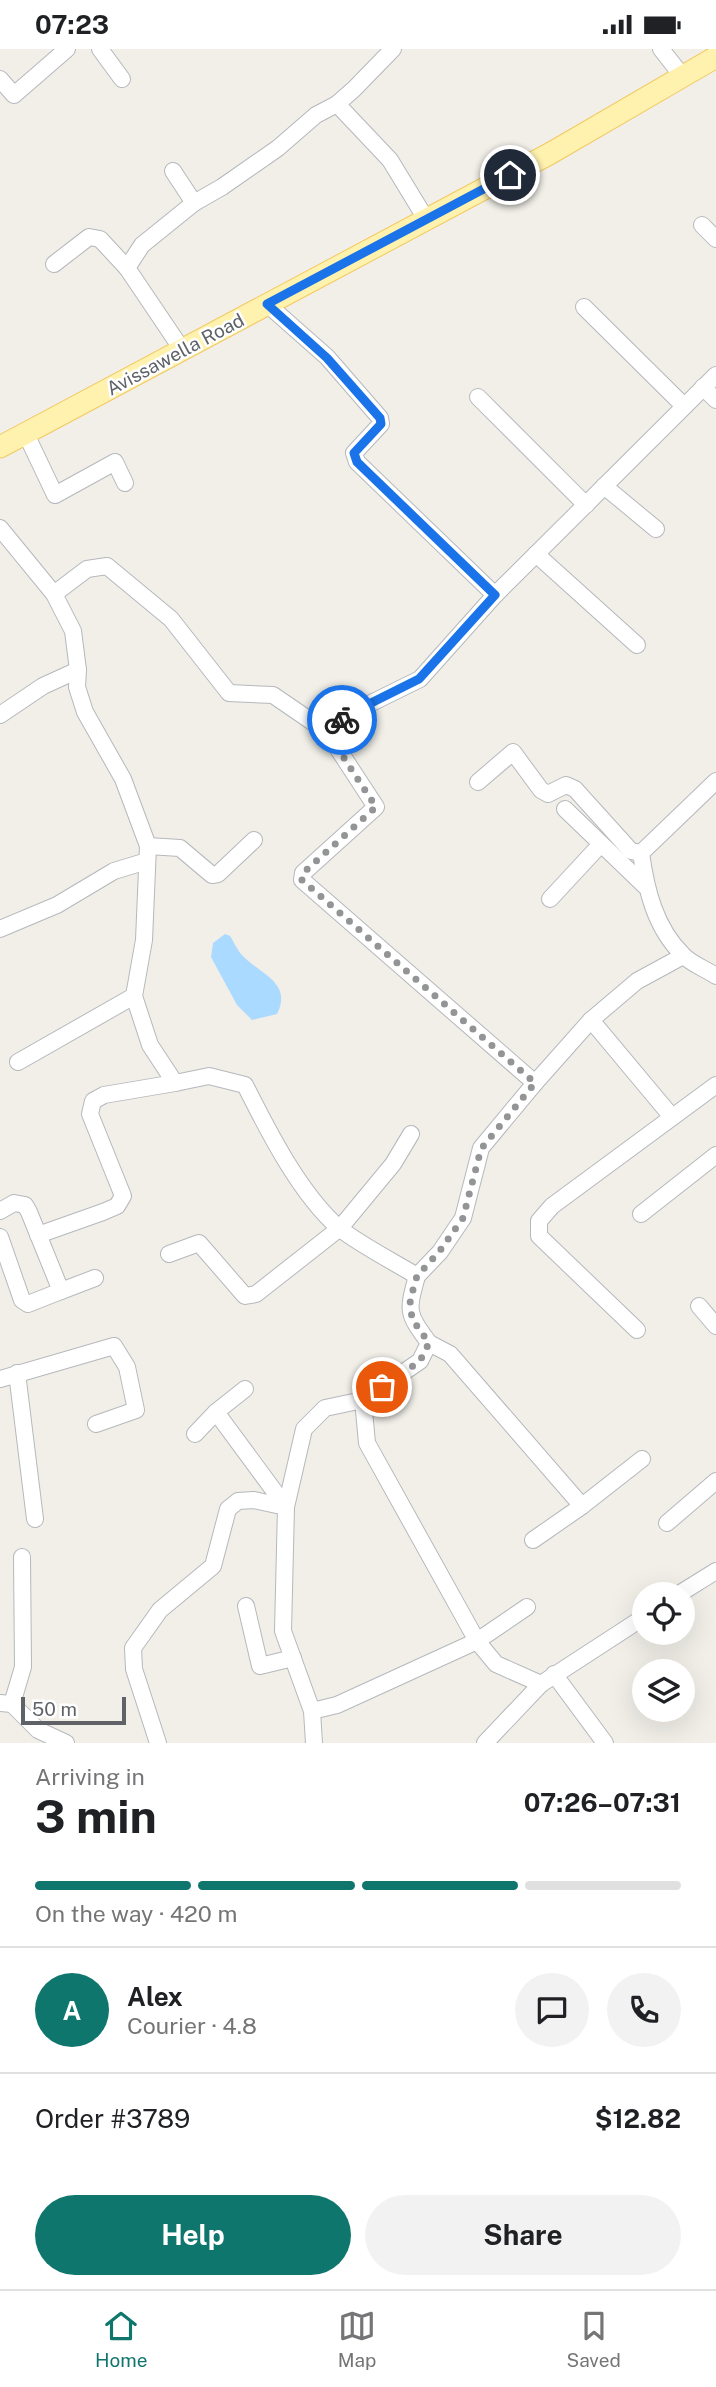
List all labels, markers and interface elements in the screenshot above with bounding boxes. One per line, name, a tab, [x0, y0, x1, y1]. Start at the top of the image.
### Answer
text: 07:23	[35, 9, 109, 40]
pin	[480, 145, 540, 205]
icon: home	[491, 156, 529, 194]
street label: Avissawella Road	[102, 308, 248, 400]
courier	[307, 685, 377, 755]
icon: bike	[323, 701, 361, 739]
pin	[352, 1357, 412, 1417]
icon: bag	[363, 1368, 401, 1406]
map controls	[632, 1582, 695, 1722]
button: locate	[632, 1582, 695, 1645]
button: layers	[632, 1659, 695, 1722]
scale bar	[21, 1694, 126, 1726]
text: 50 m	[32, 1698, 77, 1720]
text: Arriving in	[35, 1763, 145, 1790]
text: 07:26–07:31	[524, 1787, 681, 1818]
text: 3 min	[35, 1789, 157, 1843]
text: On the way · 420 m	[35, 1900, 237, 1927]
button: chat	[515, 1973, 589, 2047]
button: phone	[607, 1973, 681, 2047]
text: Alex	[127, 1981, 183, 2012]
text: A	[63, 1995, 81, 2026]
text: Courier · 4.8	[127, 2012, 257, 2039]
text: Order #3789	[35, 2103, 190, 2134]
text: $12.82	[595, 2103, 681, 2134]
button: Help	[35, 2195, 351, 2275]
button: Share	[365, 2195, 681, 2275]
tab: Home	[95, 2307, 147, 2371]
tab: Map	[338, 2307, 376, 2371]
tab: Saved	[567, 2307, 621, 2371]

